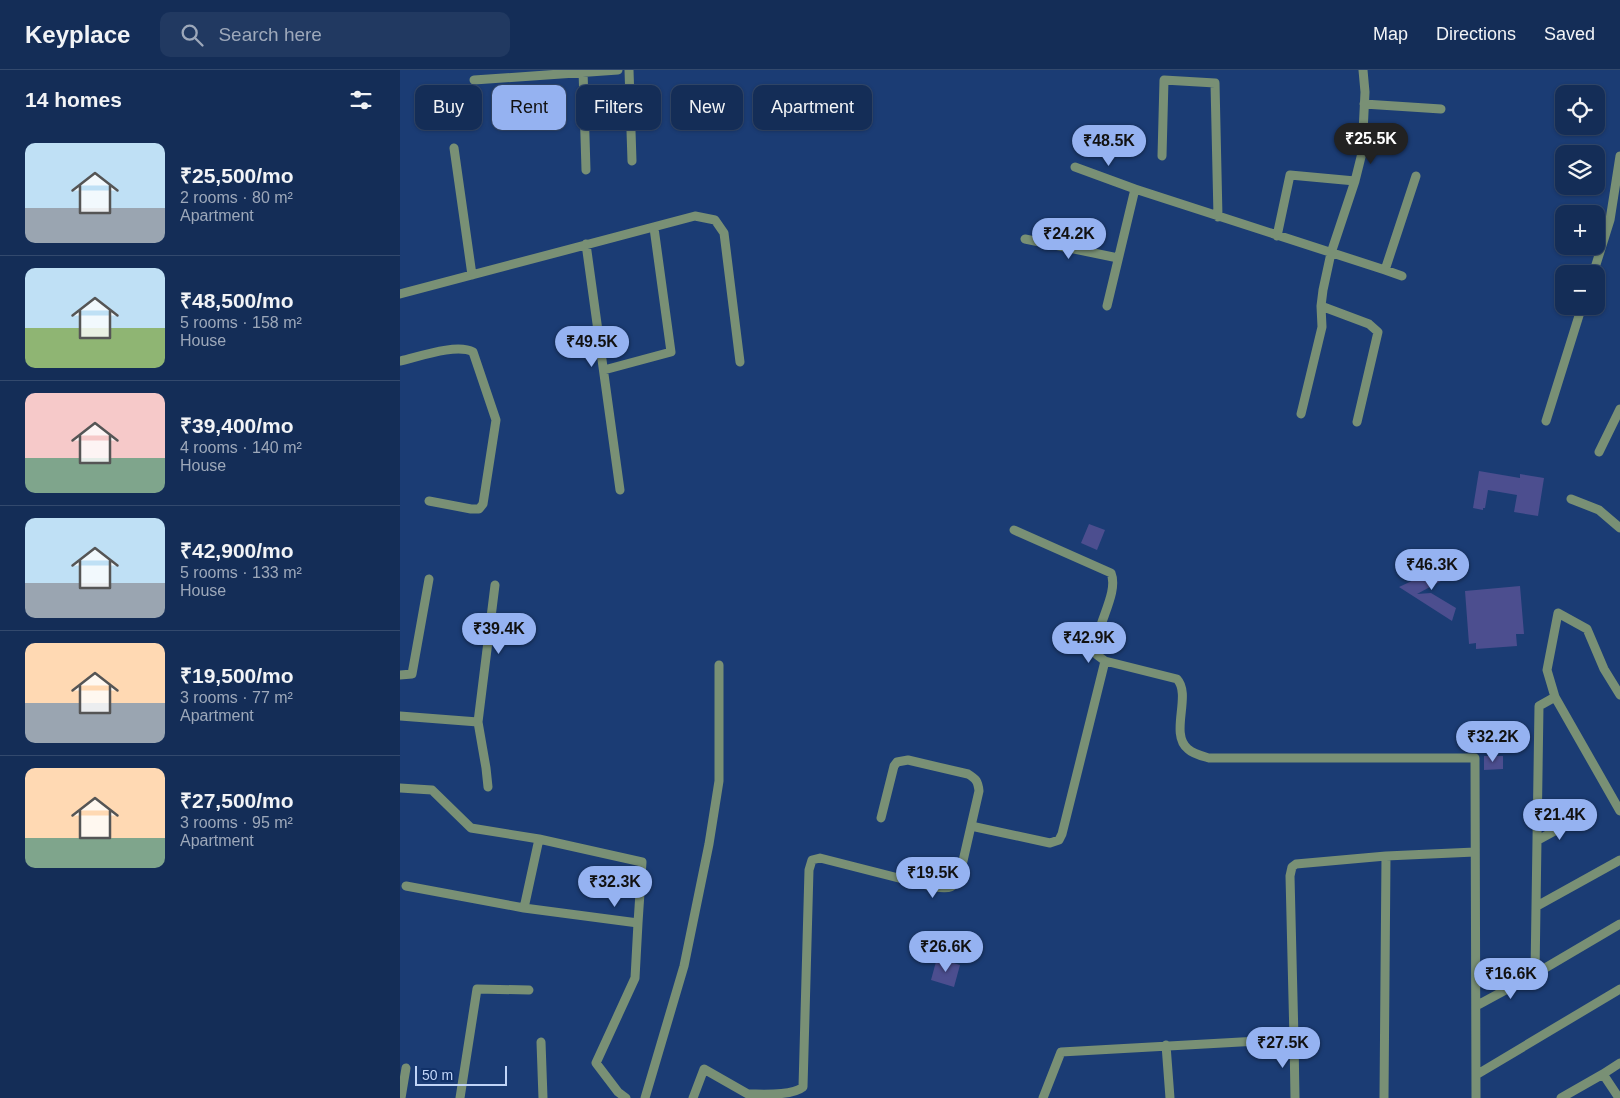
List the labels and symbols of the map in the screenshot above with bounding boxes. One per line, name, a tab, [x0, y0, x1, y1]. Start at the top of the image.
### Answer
pin: ₹25.5K	[1330, 122, 1412, 165]
pin: ₹48.5K	[1068, 124, 1150, 167]
pin: ₹24.2K	[1028, 218, 1110, 260]
pin: ₹49.5K	[551, 326, 633, 368]
pin: ₹46.3K	[1391, 548, 1473, 591]
pin: ₹39.4K	[458, 612, 540, 655]
pin: ₹42.9K	[1048, 622, 1130, 664]
pin: ₹32.2K	[1452, 720, 1534, 763]
pin: ₹21.4K	[1519, 798, 1601, 841]
pin: ₹19.5K	[892, 856, 974, 899]
pin: ₹32.3K	[574, 866, 656, 908]
pin: ₹26.6K	[905, 930, 987, 973]
pin: ₹16.6K	[1470, 958, 1552, 1000]
pin: ₹27.5K	[1242, 1026, 1324, 1069]
scale bar	[415, 1063, 508, 1086]

